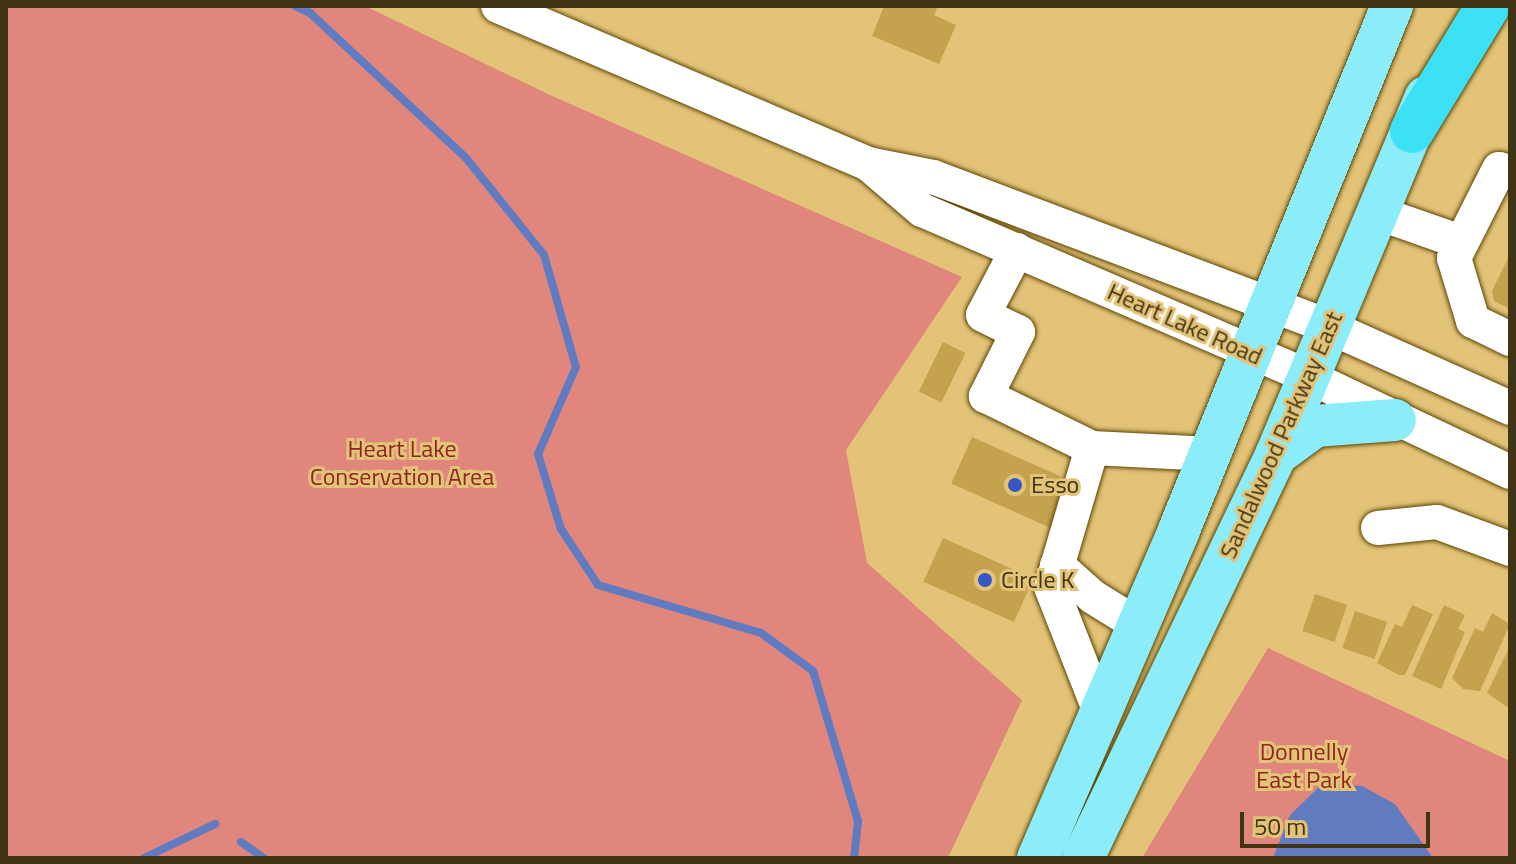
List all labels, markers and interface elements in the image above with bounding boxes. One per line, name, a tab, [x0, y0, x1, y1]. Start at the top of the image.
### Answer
street label: Heart Lake Road	[1103, 277, 1267, 371]
street label: Sandalwood Parkway East	[1213, 307, 1349, 563]
park label: Heart Lake Conservation Area	[310, 435, 494, 491]
place label: Esso	[1031, 471, 1079, 499]
marker: Esso	[1006, 476, 1024, 494]
place label: Circle K	[1001, 566, 1074, 594]
marker: Circle K	[976, 571, 994, 589]
park label: Donnelly East Park	[1256, 738, 1352, 794]
scale bar	[1244, 796, 1434, 846]
text: 50 m	[1254, 808, 1306, 844]

